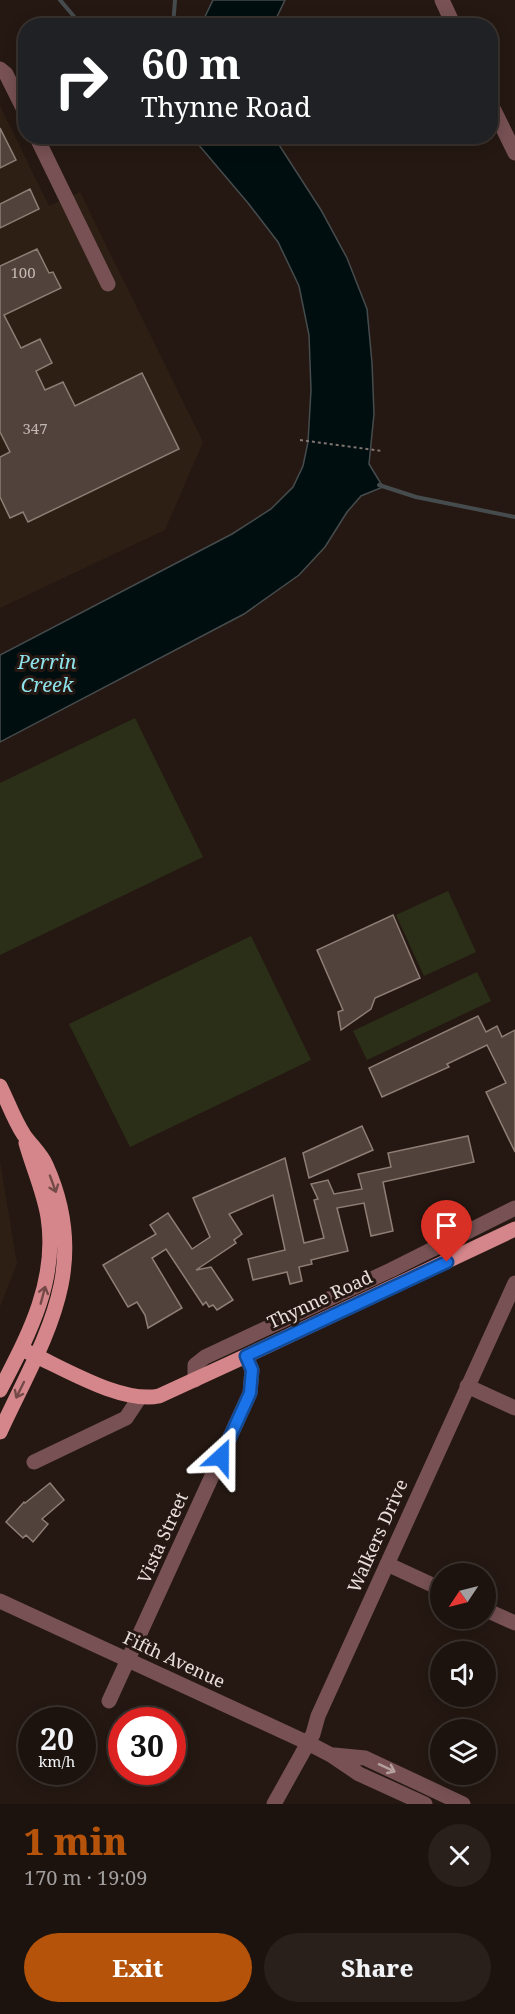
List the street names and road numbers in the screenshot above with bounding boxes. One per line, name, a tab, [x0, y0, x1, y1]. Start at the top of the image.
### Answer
street label: Thynne Road	[263, 1264, 376, 1334]
street label: Walkers Drive	[341, 1475, 413, 1596]
street label: Vista Street	[131, 1488, 193, 1587]
street label: Fifth Avenue	[120, 1625, 229, 1693]

